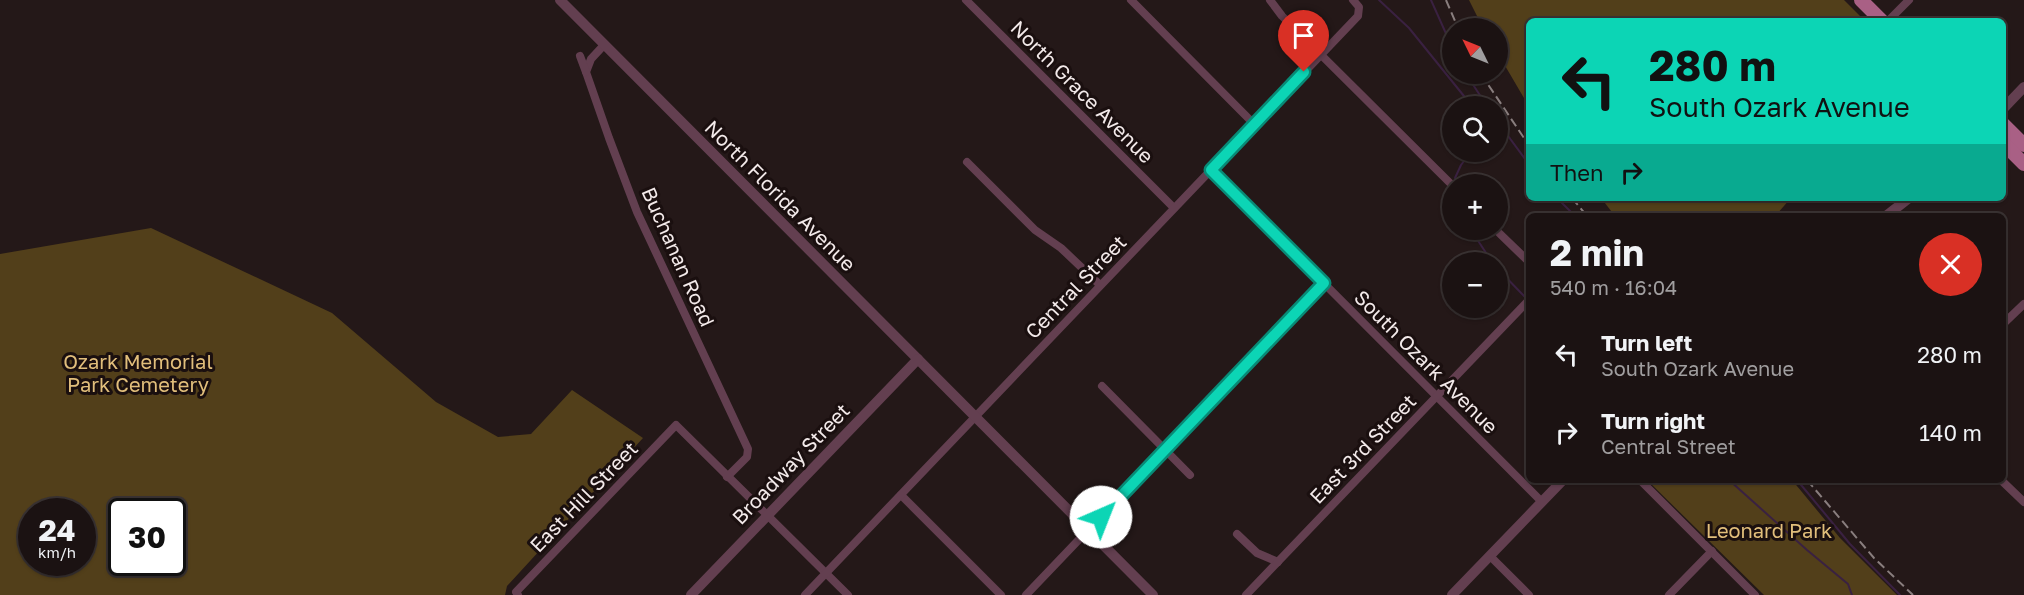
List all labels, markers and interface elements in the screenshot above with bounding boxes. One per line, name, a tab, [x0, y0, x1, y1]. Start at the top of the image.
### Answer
pin	[1278, 10, 1329, 72]
street label: North Grace Avenue	[1006, 15, 1159, 168]
north arrow	[1442, 18, 1508, 84]
map controls	[1442, 18, 1508, 318]
icon: arrive	[1287, 19, 1320, 52]
text: 280 m	[1649, 40, 1776, 90]
icon: left	[1550, 42, 1628, 120]
text: South Ozark Avenue	[1649, 91, 1910, 123]
button: search	[1442, 96, 1508, 162]
street label: North Florida Avenue	[700, 115, 861, 276]
icon: right	[1615, 156, 1648, 189]
text: Then	[1550, 159, 1603, 186]
button: +	[1442, 174, 1508, 240]
street label: Buchanan Road	[637, 183, 720, 330]
street label: Central Street	[1020, 229, 1131, 343]
text: 2 min	[1550, 231, 1644, 274]
button: close	[1919, 233, 1982, 296]
button: −	[1442, 252, 1508, 318]
text: 540 m · 16:04	[1550, 275, 1677, 299]
street label: South Ozark Avenue	[1350, 285, 1503, 438]
text: Turn left	[1601, 329, 1692, 356]
icon: left	[1550, 338, 1583, 371]
text: 280 m	[1917, 341, 1982, 368]
park label: Ozark Memorial Park Cemetery	[63, 349, 213, 396]
text: South Ozark Avenue	[1601, 356, 1794, 380]
street label: East 3rd Street	[1304, 389, 1420, 508]
street label: Broadway Street	[727, 398, 854, 529]
text: Turn right	[1601, 407, 1705, 434]
icon: right	[1550, 416, 1583, 449]
text: 140 m	[1919, 419, 1982, 446]
text: Central Street	[1601, 434, 1736, 458]
street label: East Hill Street	[524, 436, 642, 557]
position arrow	[1069, 485, 1133, 549]
speed limit sign: 30	[108, 498, 186, 576]
text: 24	[38, 512, 76, 548]
park label: Leonard Park	[1706, 518, 1832, 542]
text: km/h	[38, 543, 76, 561]

